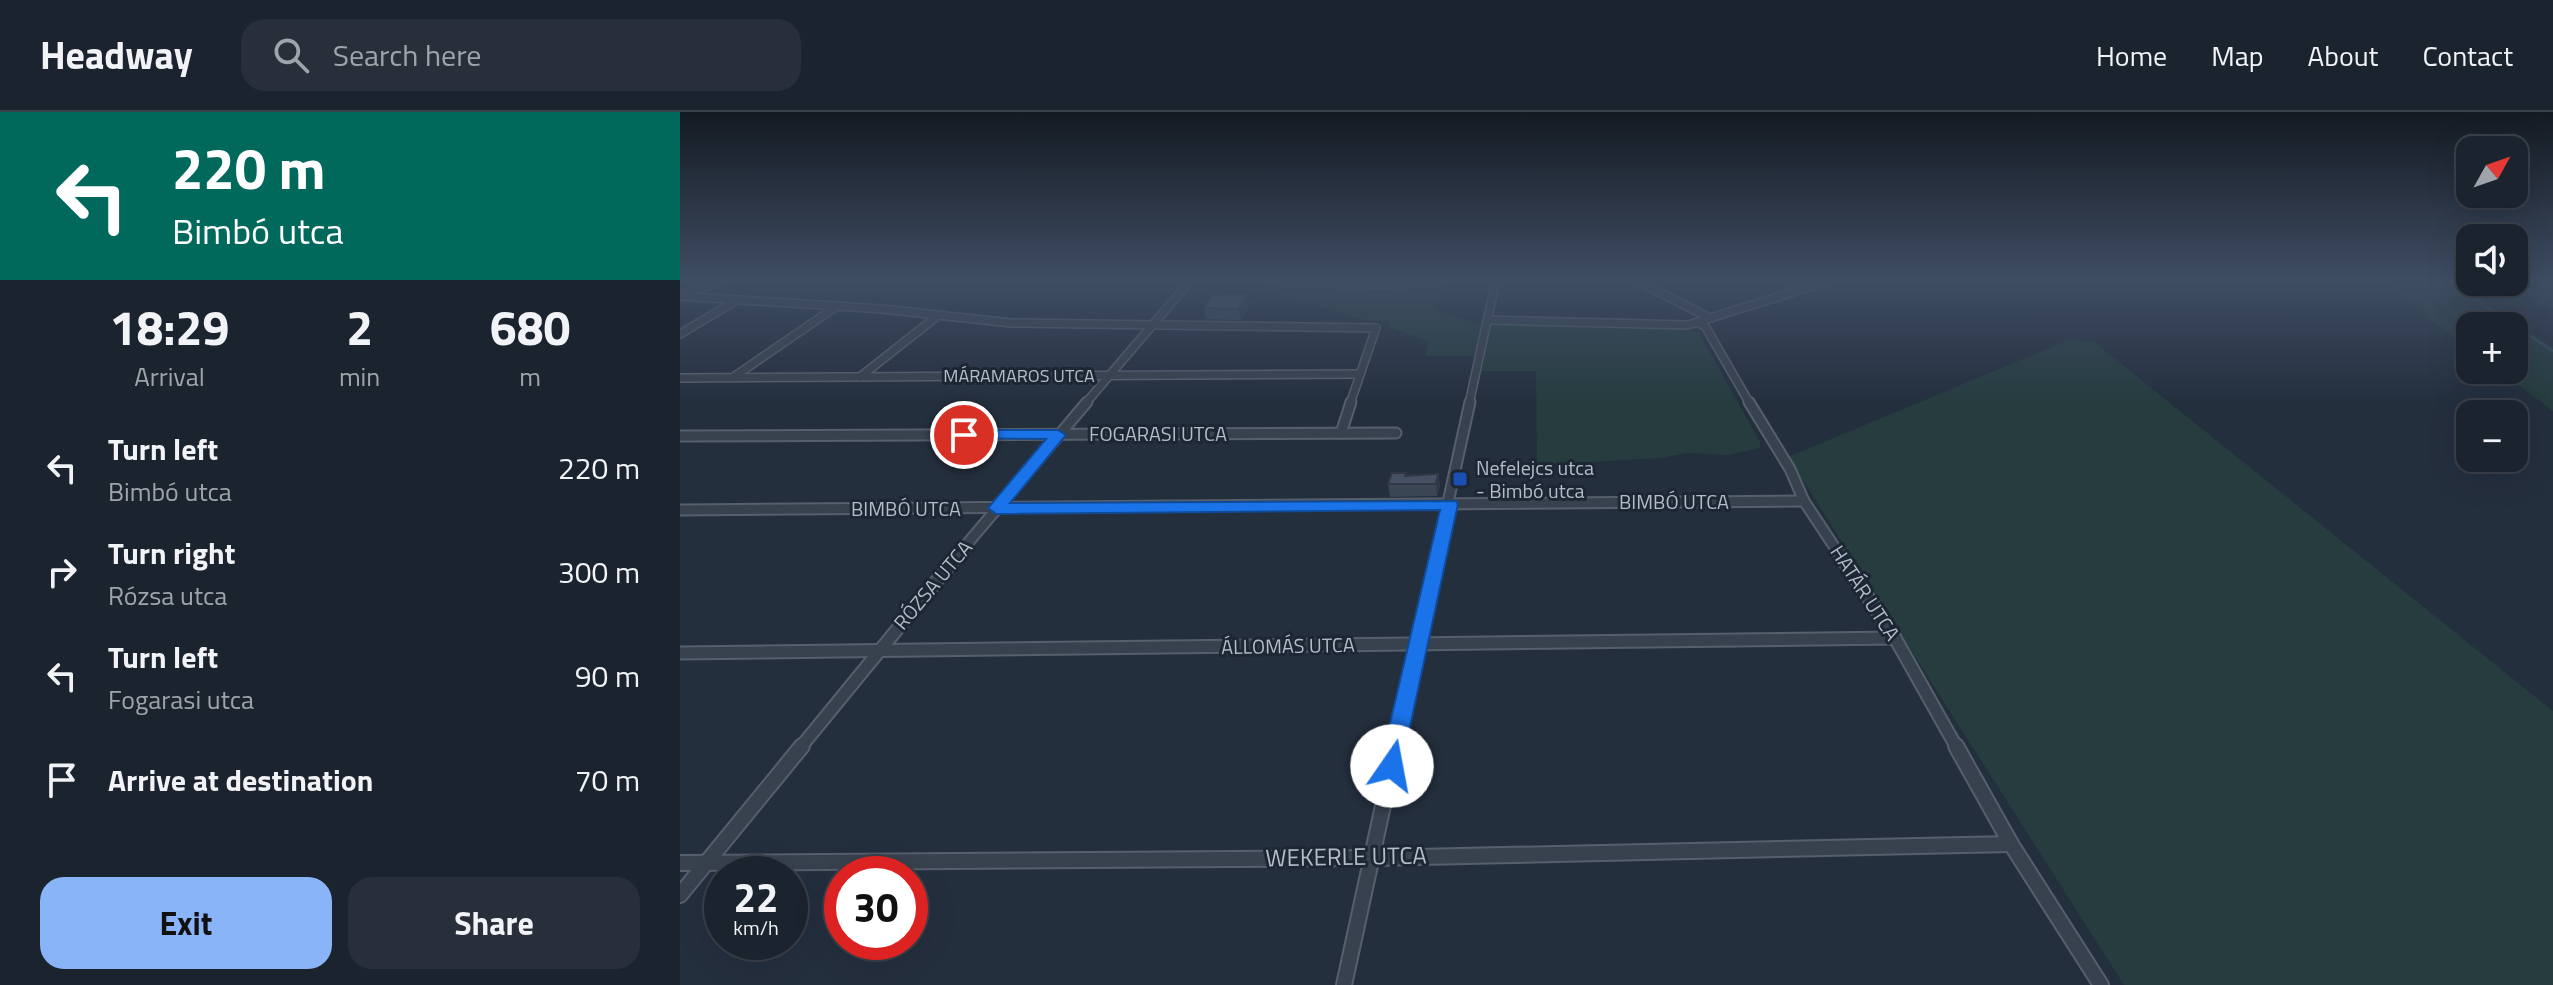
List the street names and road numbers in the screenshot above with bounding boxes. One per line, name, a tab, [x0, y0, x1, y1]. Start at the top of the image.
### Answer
street label: MÁRAMAROS UTCA	[943, 362, 1095, 389]
street label: FOGARASI UTCA	[1089, 418, 1227, 449]
street label: BIMBÓ UTCA	[1619, 486, 1729, 517]
street label: BIMBÓ UTCA	[851, 493, 961, 524]
street label: RÓZSA UTCA	[886, 533, 980, 636]
street label: HATÁR UTCA	[1823, 539, 1908, 647]
street label: ÁLLOMÁS UTCA	[1221, 629, 1355, 662]
street label: WEKERLE UTCA	[1265, 837, 1427, 875]

